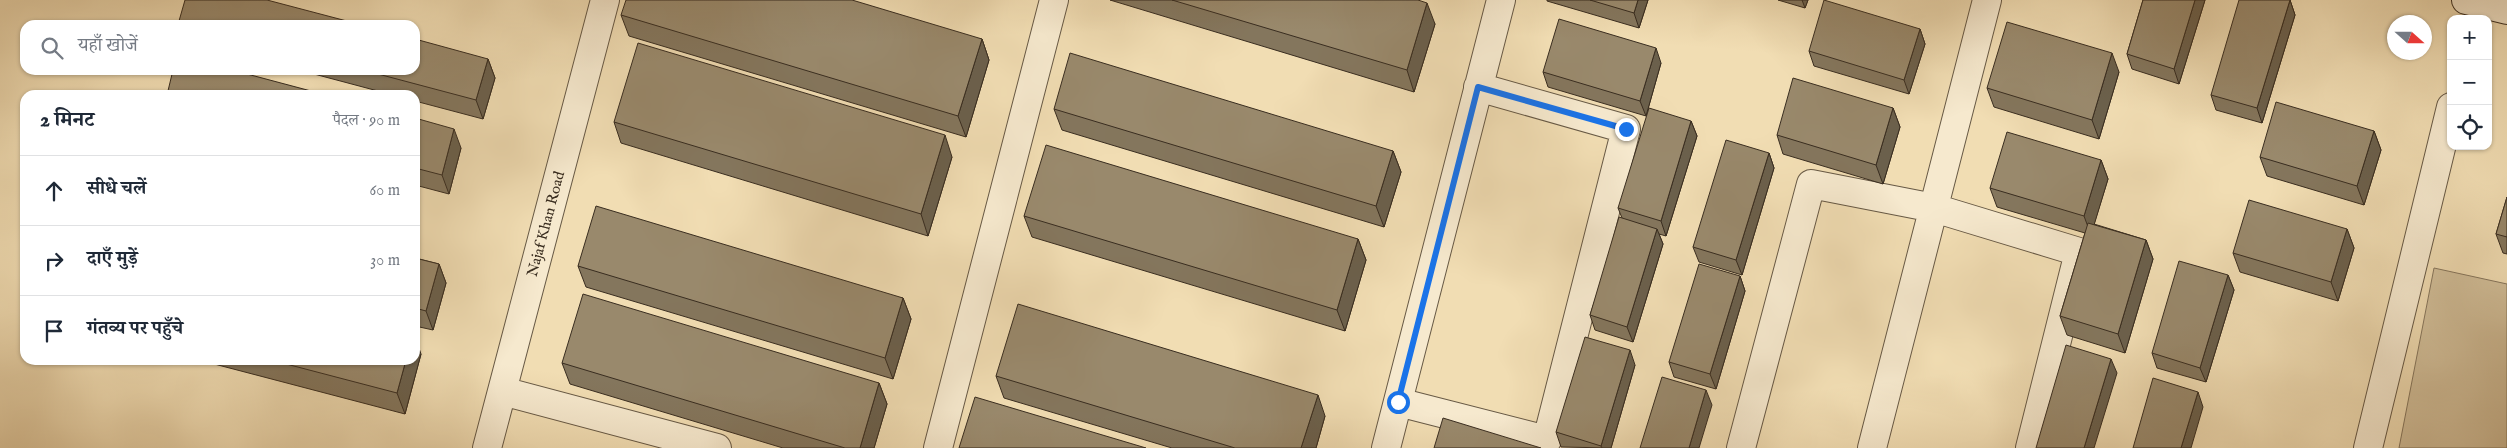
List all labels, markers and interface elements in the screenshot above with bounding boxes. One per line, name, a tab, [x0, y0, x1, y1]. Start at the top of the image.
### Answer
north arrow	[2387, 15, 2432, 60]
map controls	[2447, 15, 2492, 150]
button: +	[2447, 15, 2492, 60]
search box	[20, 20, 420, 75]
icon: search	[38, 34, 66, 62]
text: यहाँ खोजें	[78, 34, 138, 58]
button: −	[2447, 60, 2492, 105]
button: locate	[2447, 105, 2492, 150]
text: 2 मिनट	[40, 107, 94, 134]
text: पैदल · 90 m	[333, 111, 400, 131]
route end	[1615, 118, 1638, 141]
street label: Najaf Khan Road	[523, 168, 569, 279]
icon: ahead	[40, 177, 68, 205]
text: सीधे चलें	[87, 177, 146, 201]
text: 60 m	[370, 181, 400, 201]
icon: right	[40, 247, 68, 275]
text: दाएँ मुड़ें	[87, 247, 138, 271]
text: 30 m	[370, 251, 400, 271]
icon: arrive	[40, 317, 68, 345]
text: गंतव्य पर पहुँचे	[87, 317, 183, 341]
route start	[1387, 391, 1410, 414]

